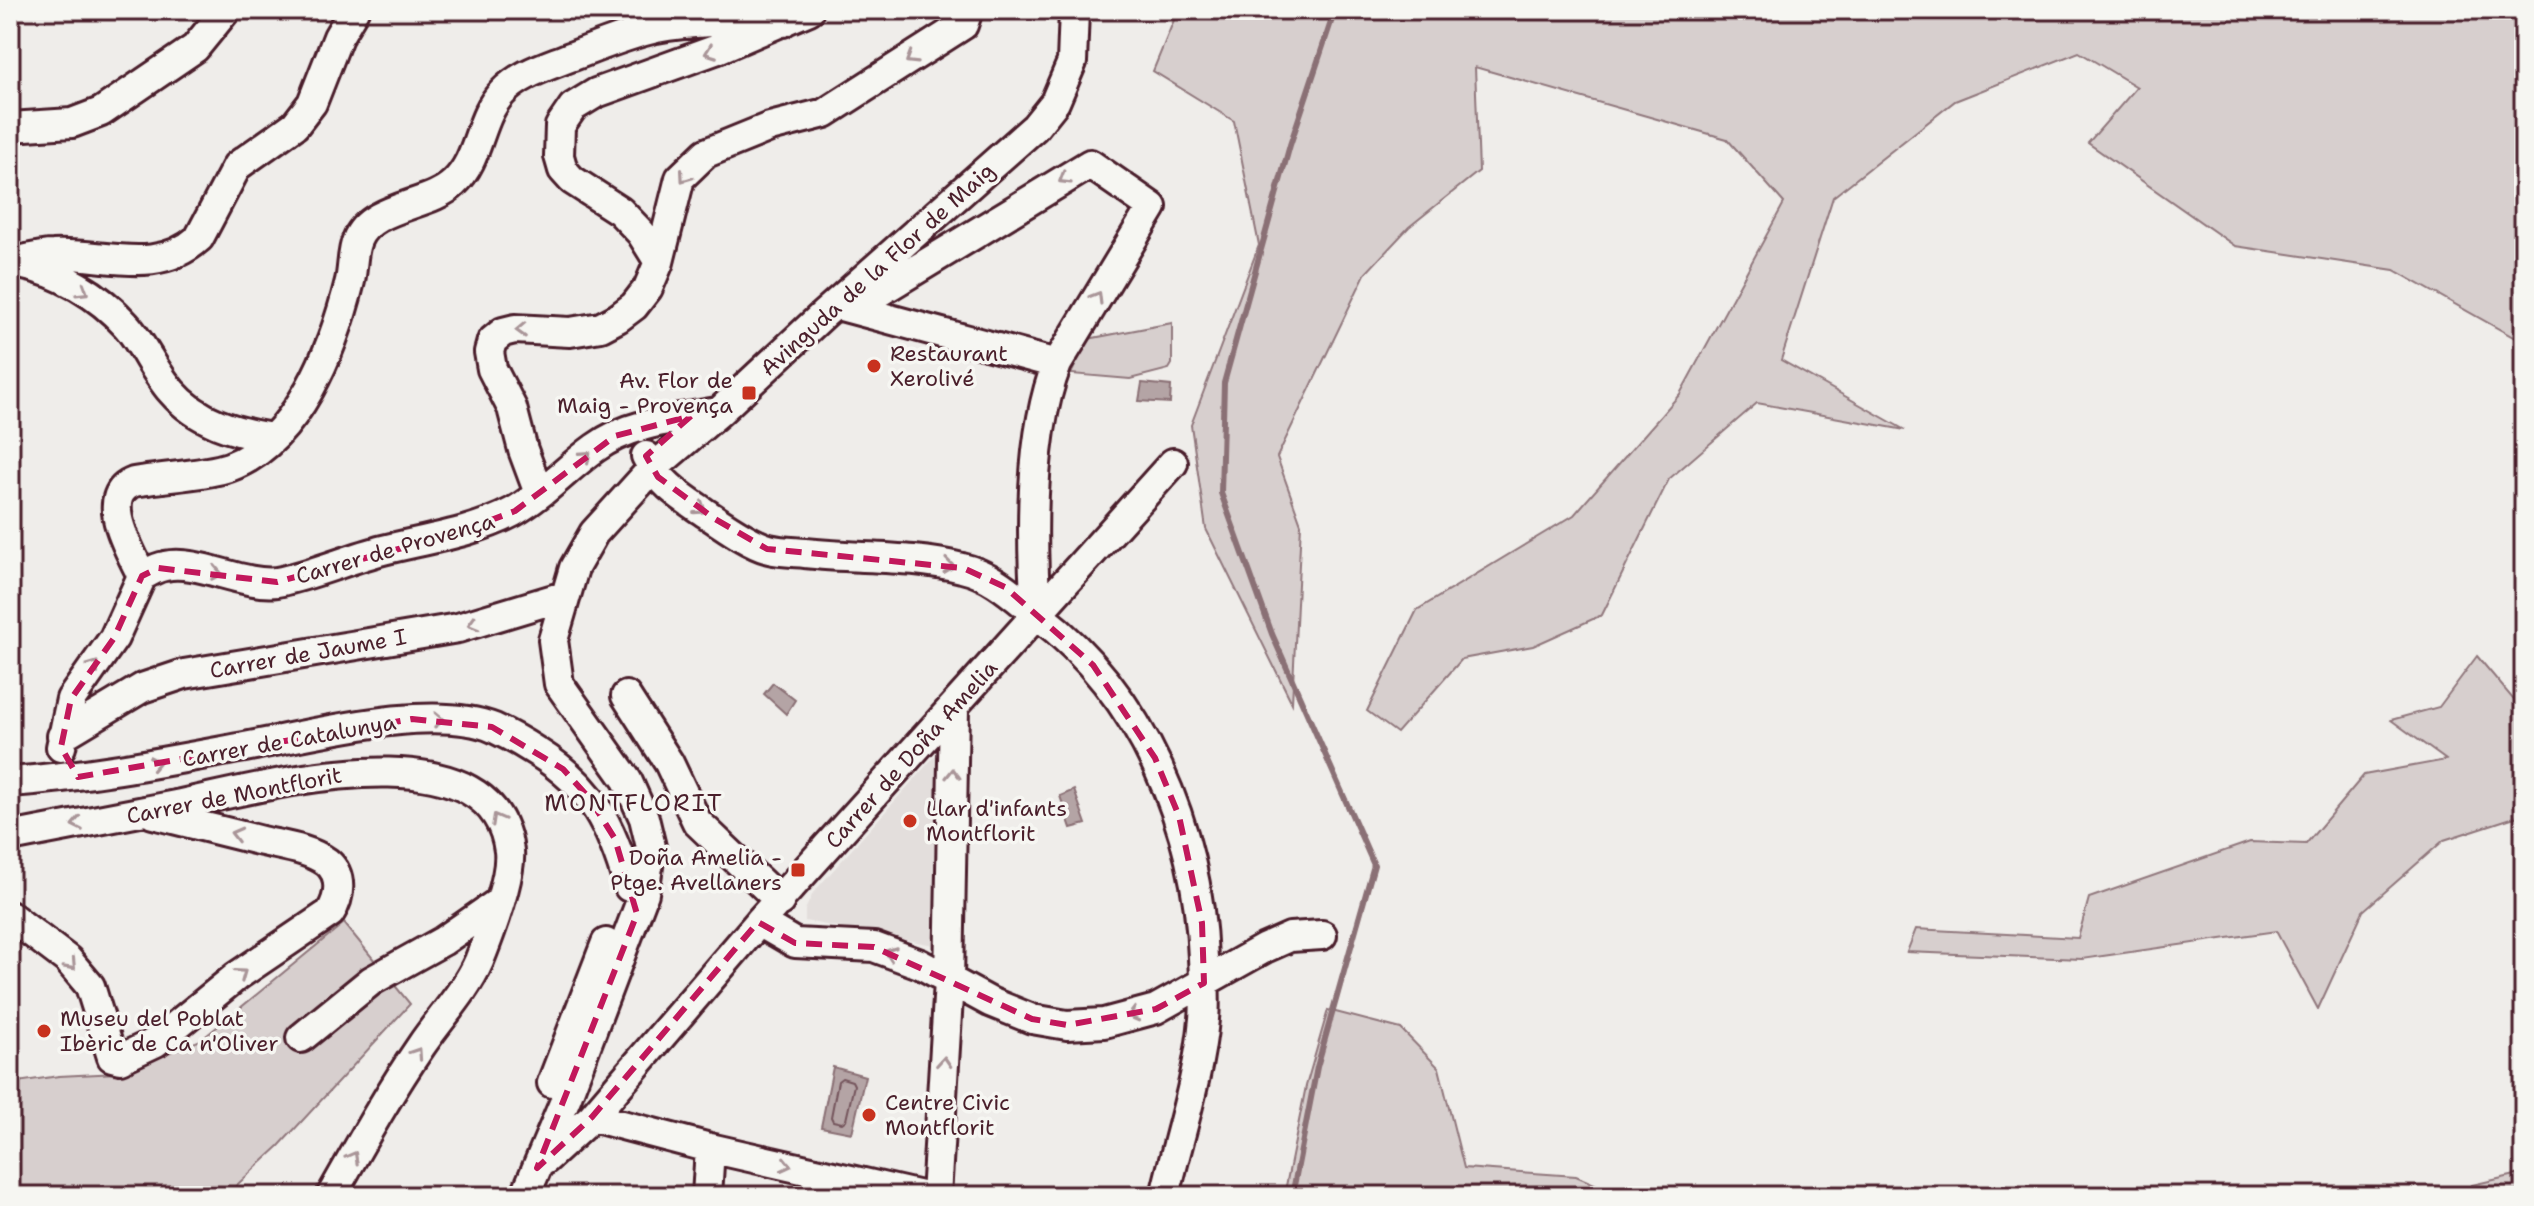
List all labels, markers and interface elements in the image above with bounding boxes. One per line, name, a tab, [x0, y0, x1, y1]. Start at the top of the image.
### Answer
one-way arrow	[704, 42, 718, 59]
one-way arrow	[905, 49, 920, 64]
street label: Avinguda de la Flor de Maig	[754, 156, 1001, 383]
one-way arrow	[680, 169, 695, 183]
one-way arrow	[1058, 170, 1073, 185]
one-way arrow	[75, 281, 89, 296]
one-way arrow	[1087, 291, 1103, 306]
one-way arrow	[514, 322, 527, 339]
place label: Restaurant Xerolivé	[890, 339, 1008, 393]
marker: Restaurant Xerolivé	[865, 357, 883, 375]
place label: Av. Flor de Maig - Provença	[557, 366, 733, 420]
marker: Av. Flor de Maig - Provença	[740, 384, 758, 402]
one-way arrow	[577, 451, 591, 466]
one-way arrow	[692, 500, 706, 515]
street label: Carrer de Provença	[292, 506, 498, 591]
one-way arrow	[942, 557, 956, 574]
one-way arrow	[209, 564, 223, 581]
one-way arrow	[467, 614, 480, 631]
street label: Carrer de Jaume I	[208, 622, 409, 685]
street label: Carrer de Doña Amelia	[819, 654, 1004, 855]
one-way arrow	[84, 661, 99, 675]
street label: Carrer de Catalunya	[180, 707, 399, 774]
one-way arrow	[433, 711, 446, 728]
one-way arrow	[148, 756, 162, 773]
street label: Carrer de Montflorit	[124, 760, 344, 831]
one-way arrow	[944, 767, 961, 780]
district label: MONTFLORIT	[544, 787, 724, 819]
place label: Llar d'infants Montflorit	[926, 794, 1067, 848]
marker: Llar d'infants Montflorit	[901, 812, 919, 830]
one-way arrow	[491, 814, 507, 828]
one-way arrow	[70, 815, 84, 832]
one-way arrow	[229, 827, 243, 844]
place label: Doña Amelia - Ptge. Avellaners	[610, 843, 782, 897]
marker: Doña Amelia - Ptge. Avellaners	[789, 861, 807, 879]
one-way arrow	[884, 946, 898, 963]
one-way arrow	[61, 955, 75, 970]
one-way arrow	[232, 969, 246, 984]
place label: Museu del Poblat Ibèric de Ca n'Oliver	[60, 1004, 279, 1058]
one-way arrow	[1127, 1006, 1141, 1022]
marker: Museu del Poblat Ibèric de Ca n'Oliver	[35, 1022, 53, 1040]
one-way arrow	[407, 1047, 422, 1061]
one-way arrow	[935, 1055, 952, 1068]
place label: Centre Civic Montflorit	[885, 1088, 1010, 1142]
marker: Centre Civic Montflorit	[860, 1106, 878, 1124]
one-way arrow	[343, 1151, 359, 1166]
one-way arrow	[778, 1156, 792, 1173]

